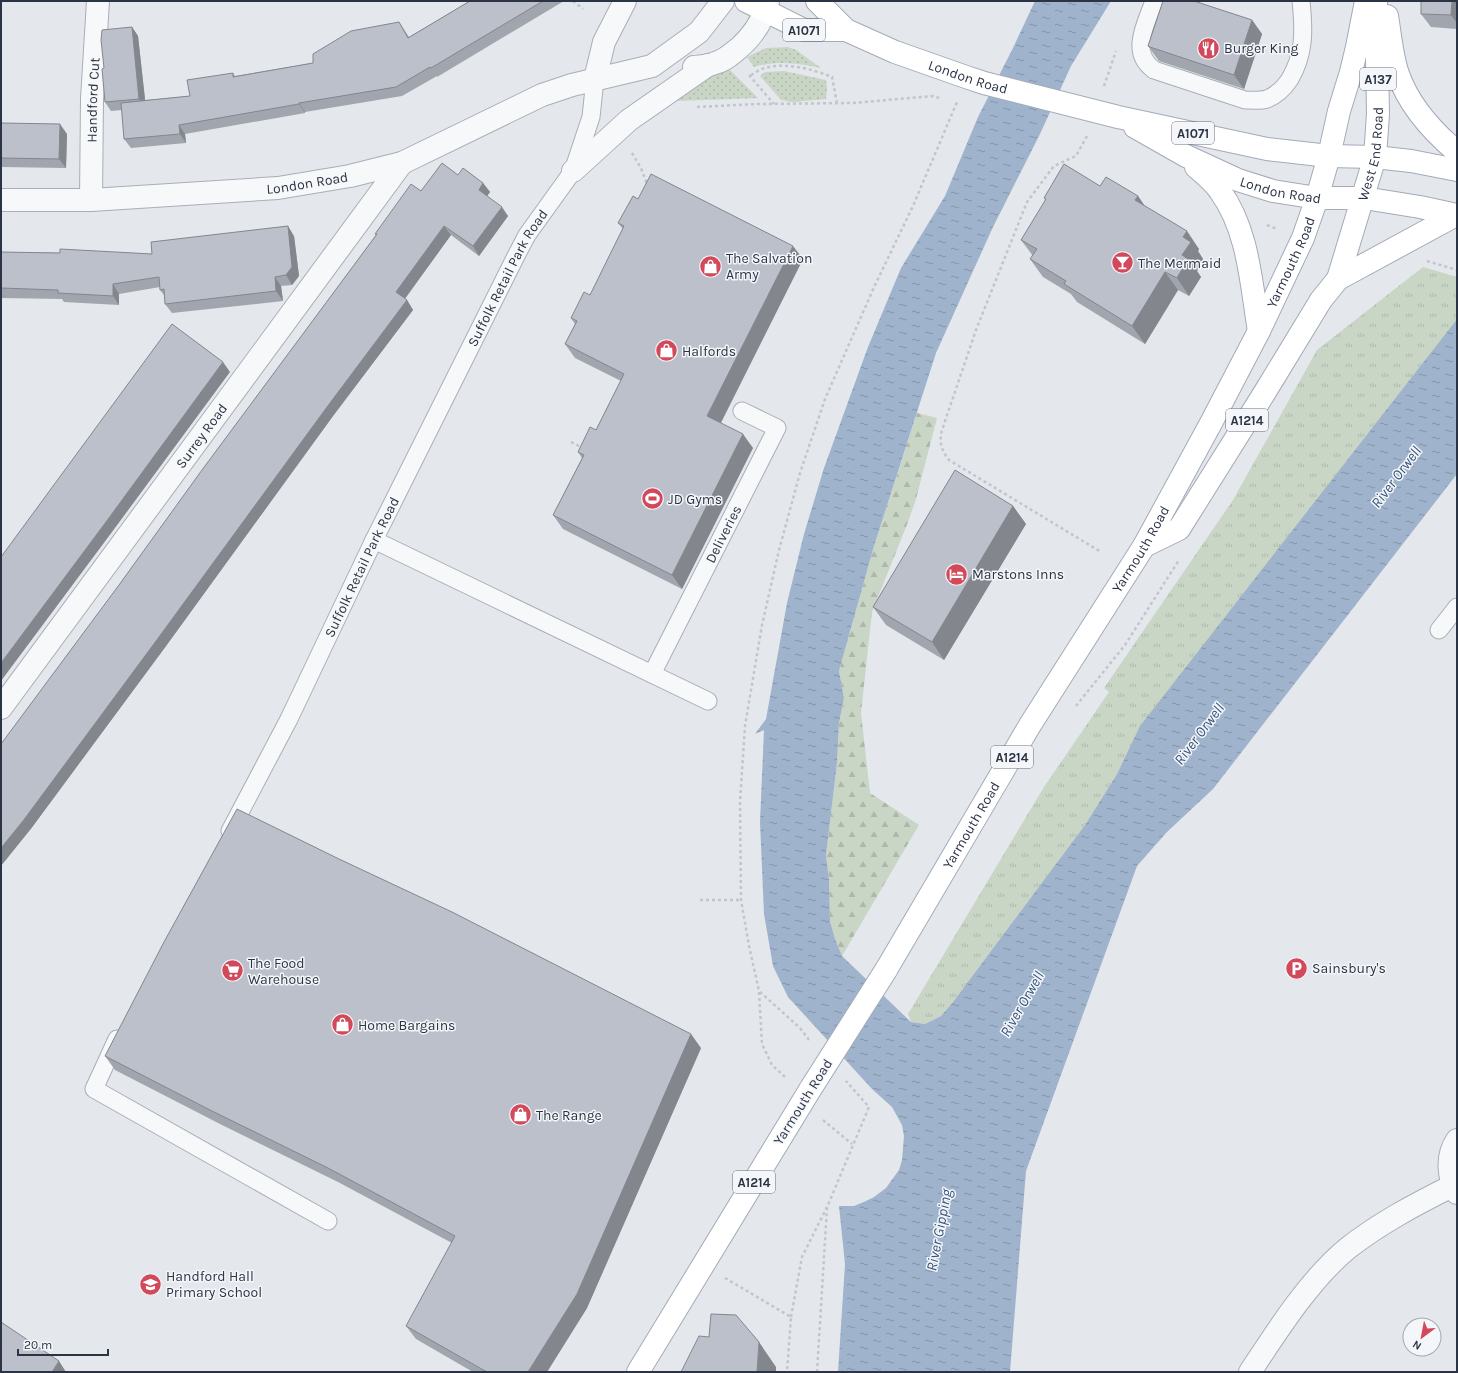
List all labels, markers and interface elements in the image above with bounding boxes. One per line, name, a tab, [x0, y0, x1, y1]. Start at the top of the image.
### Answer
road number: A1071	[783, 19, 825, 41]
restaurant icon: Burger King	[1196, 35, 1222, 61]
place label: Burger King	[1224, 40, 1299, 57]
street label: London Road	[926, 56, 1010, 97]
street label: Handford Cut	[83, 57, 103, 143]
road number: A137	[1360, 68, 1396, 90]
street label: West End Road	[1354, 107, 1387, 203]
road number: A1071	[1172, 122, 1214, 144]
street label: London Road	[266, 168, 349, 197]
street label: London Road	[1238, 173, 1322, 207]
street label: Suffolk Retail Park Road	[464, 206, 551, 349]
street label: Yarmouth Road	[1263, 214, 1318, 311]
place label: The Salvation Army	[726, 250, 812, 283]
bar icon: The Mermaid	[1109, 250, 1135, 276]
shop icon: The Salvation Army	[697, 253, 723, 279]
place label: The Mermaid	[1138, 255, 1221, 272]
shop icon: Halfords	[654, 338, 680, 364]
place label: Halfords	[682, 343, 736, 360]
street label: Surrey Road	[172, 400, 231, 472]
road number: A1214	[1226, 409, 1268, 431]
water label: River Orwell	[1367, 442, 1425, 511]
sports icon: JD Gyms	[640, 486, 666, 512]
place label: JD Gyms	[668, 491, 722, 508]
street label: Suffolk Retail Park Road	[321, 494, 403, 640]
street label: Deliveries	[701, 502, 745, 566]
street label: Yarmouth Road	[1108, 503, 1173, 596]
hotel icon: Marstons Inns	[943, 561, 969, 587]
place label: Marstons Inns	[972, 566, 1064, 583]
water label: River Orwell	[1170, 699, 1228, 768]
road number: A1214	[991, 746, 1033, 768]
street label: Yarmouth Road	[939, 779, 1003, 872]
place label: The Food Warehouse	[248, 955, 319, 988]
parking icon: Sainsbury's	[1283, 955, 1309, 981]
supermarket icon: The Food Warehouse	[219, 958, 245, 984]
place label: Sainsbury's	[1312, 960, 1386, 977]
water label: River Orwell	[996, 968, 1048, 1040]
shop icon: Home Bargains	[330, 1012, 356, 1038]
place label: Home Bargains	[358, 1017, 455, 1034]
street label: Yarmouth Road	[770, 1056, 836, 1148]
shop icon: The Range	[508, 1102, 534, 1128]
place label: The Range	[536, 1107, 602, 1124]
road number: A1214	[733, 1171, 775, 1193]
water label: River Gipping	[922, 1186, 956, 1272]
place label: Handford Hall Primary School	[166, 1268, 262, 1301]
school or university icon: Handford Hall Primary School	[137, 1271, 163, 1297]
north arrow	[1402, 1317, 1442, 1357]
scale bar	[18, 1331, 108, 1357]
text: N	[1410, 1337, 1424, 1353]
text: 20 m	[24, 1338, 52, 1352]

